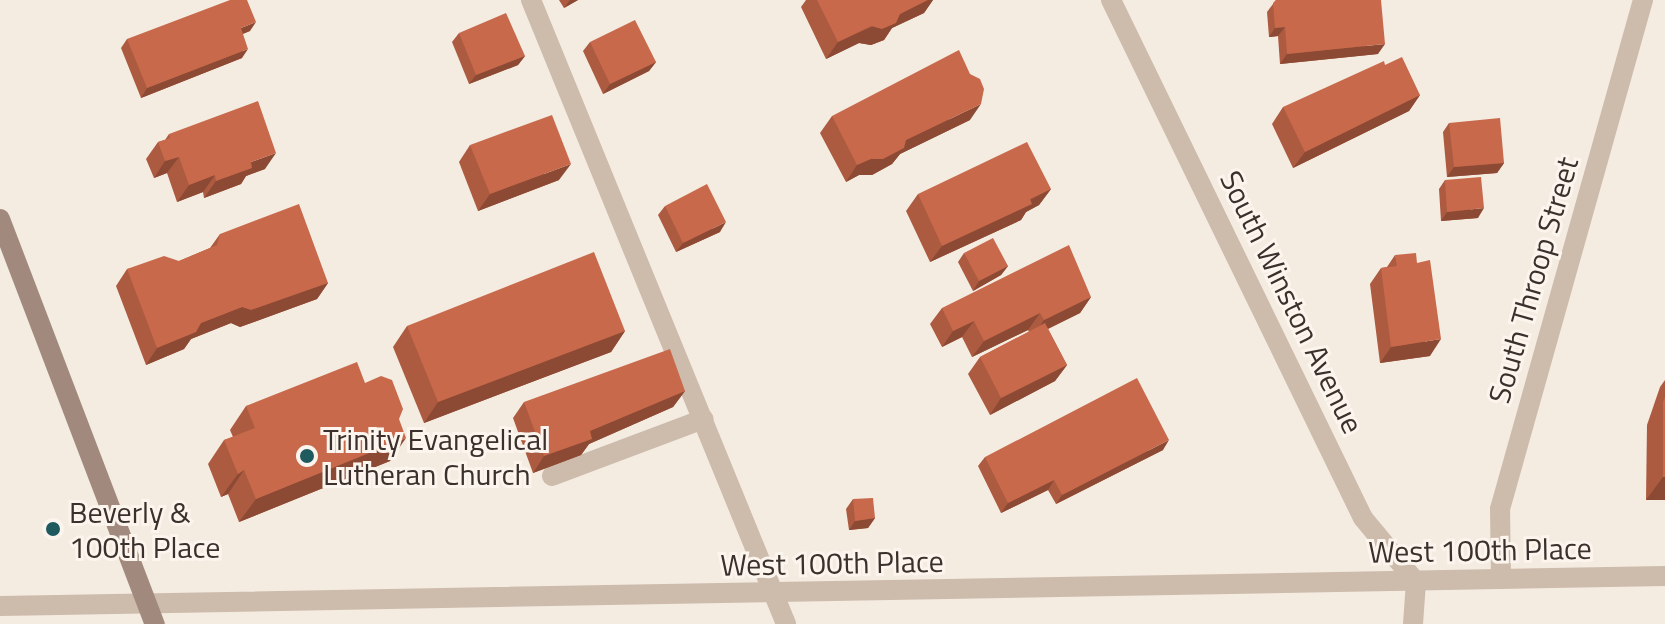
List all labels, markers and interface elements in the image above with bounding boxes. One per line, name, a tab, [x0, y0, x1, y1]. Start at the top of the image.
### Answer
street label: South Throop Street	[1481, 153, 1585, 407]
street label: South Winston Avenue	[1213, 165, 1371, 439]
place label: Trinity Evangelical Lutheran Church	[323, 421, 548, 492]
marker: Trinity Evangelical Lutheran Church	[298, 447, 316, 465]
place label: Beverly & 100th Place	[69, 494, 220, 564]
marker: Beverly & 100th Place	[44, 520, 62, 538]
street label: West 100th Place	[1368, 530, 1592, 570]
street label: West 100th Place	[720, 543, 944, 583]

